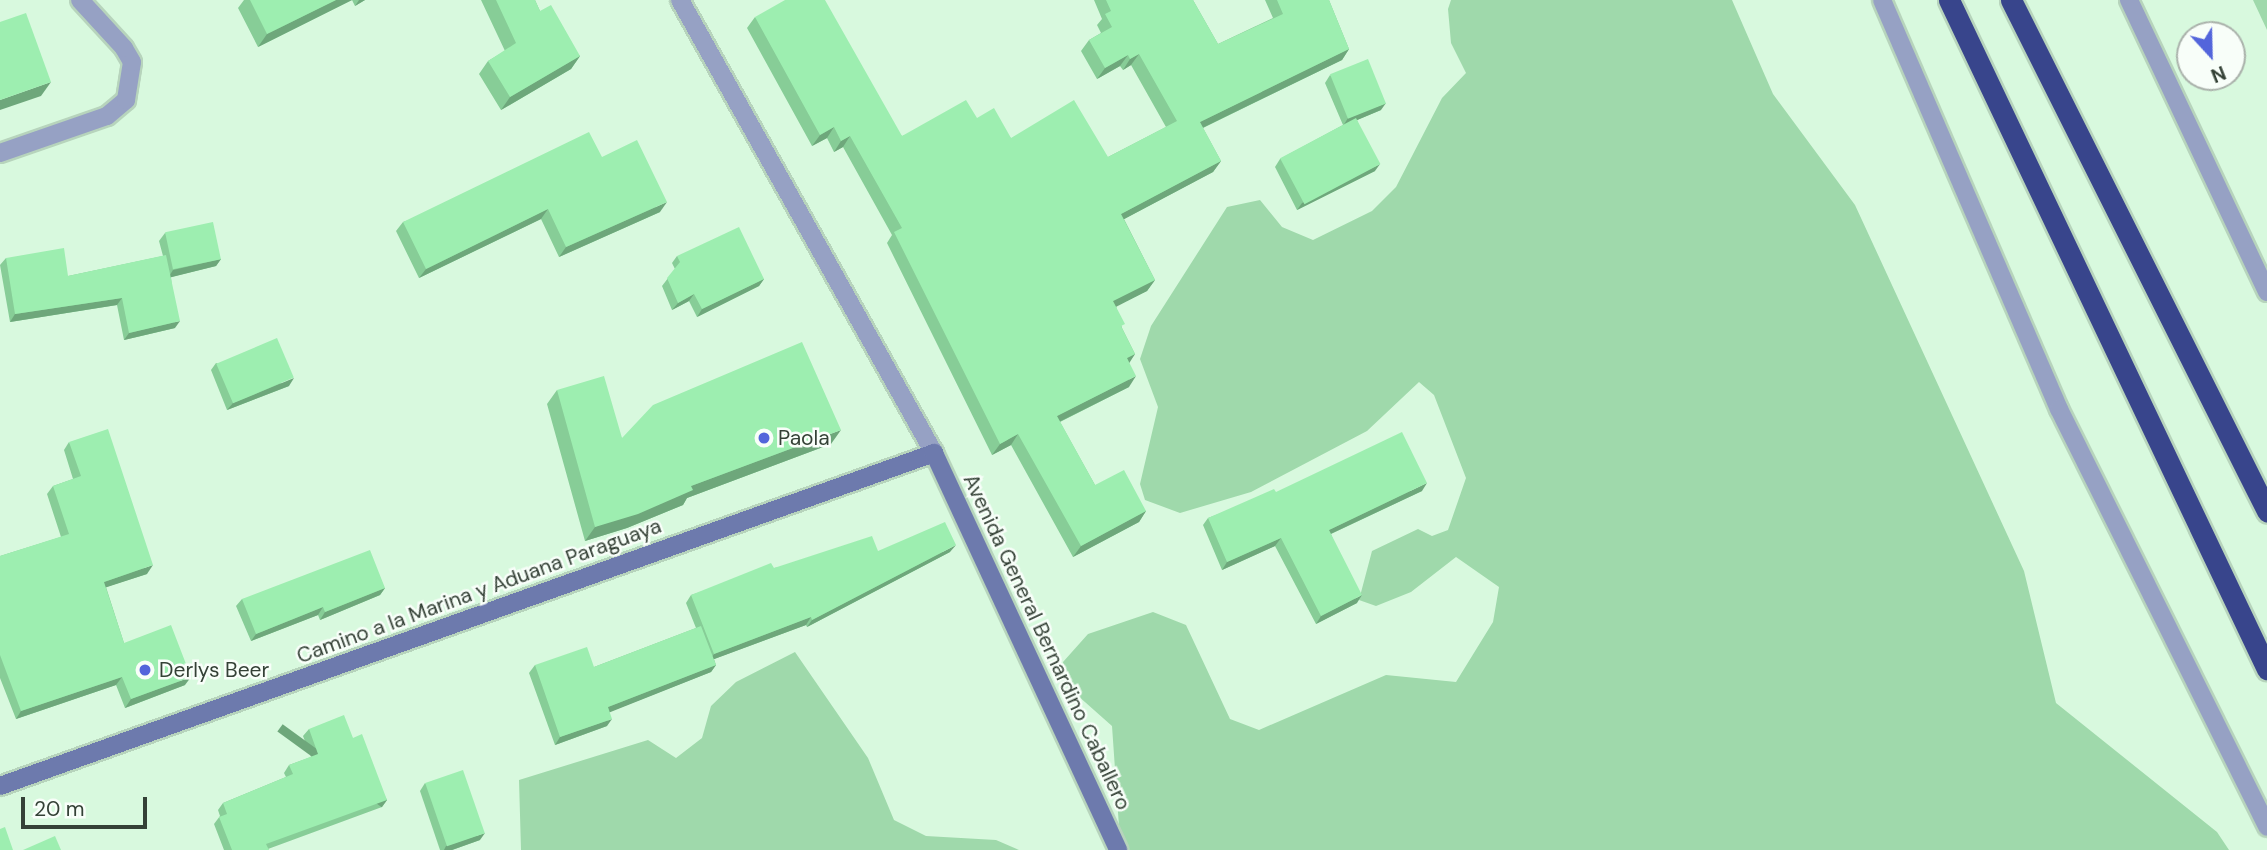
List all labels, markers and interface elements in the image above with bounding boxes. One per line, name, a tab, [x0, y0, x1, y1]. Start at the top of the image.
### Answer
north arrow	[2176, 21, 2246, 91]
text: N	[2207, 60, 2229, 88]
place label: Paola	[778, 425, 830, 451]
marker: Paola	[756, 430, 772, 446]
street label: Avenida General Bernardino Caballero	[958, 470, 1136, 814]
street label: Camino a la Marina y Aduana Paraguaya	[293, 513, 665, 669]
place label: Derlys Beer	[159, 657, 269, 683]
marker: Derlys Beer	[137, 662, 153, 678]
scale bar	[24, 784, 150, 828]
text: 20 m	[34, 795, 85, 823]

